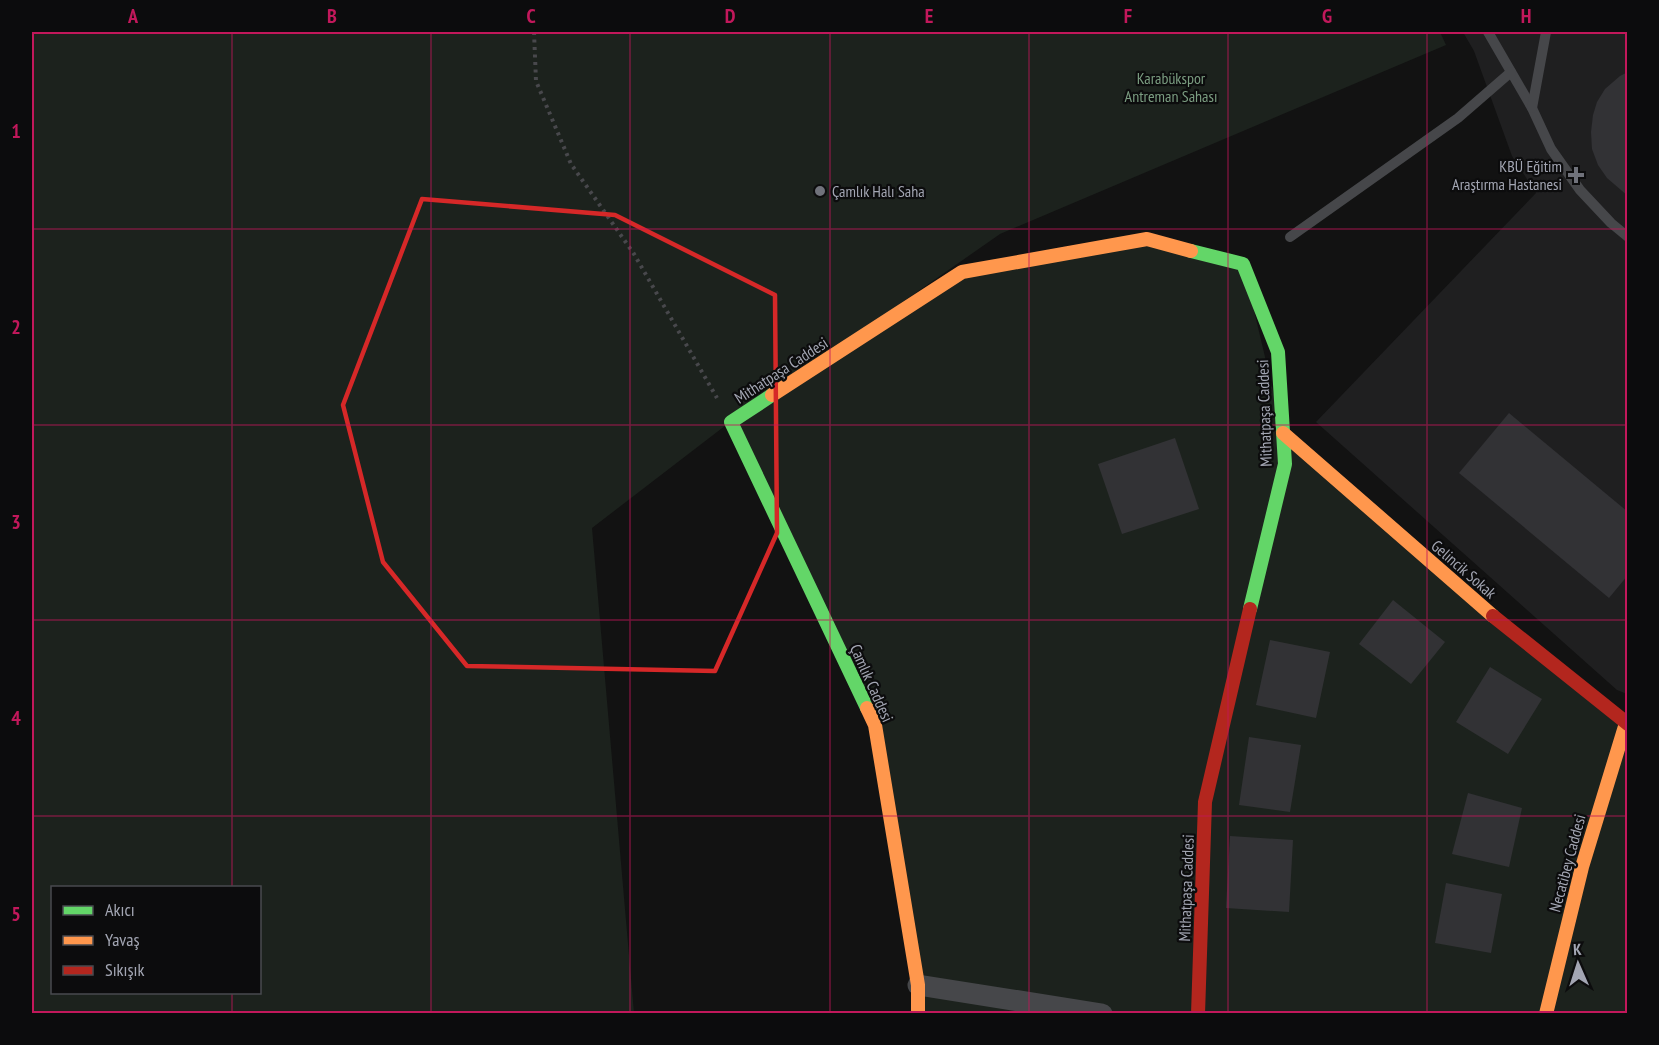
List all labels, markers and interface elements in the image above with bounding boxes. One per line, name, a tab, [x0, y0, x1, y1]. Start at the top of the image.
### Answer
text: A	[127, 3, 139, 29]
text: B	[327, 3, 337, 29]
text: C	[526, 3, 536, 29]
text: D	[725, 3, 736, 29]
text: E	[925, 3, 933, 29]
text: F	[1124, 3, 1132, 29]
text: G	[1322, 3, 1332, 29]
text: H	[1521, 3, 1531, 29]
park label: Karabükspor Antreman Sahası	[1125, 68, 1217, 106]
text: 1	[11, 118, 21, 144]
place label: KBÜ Eğitim Araştırma Hastanesi	[1452, 156, 1562, 194]
marker: KBÜ Eğitim Araştırma Hastanesi	[1567, 166, 1585, 184]
place label: Çamlık Halı Saha	[832, 181, 925, 201]
marker: Çamlık Halı Saha	[813, 184, 827, 198]
text: 2	[11, 314, 21, 340]
street label: Mithatpaşa Caddesi	[731, 332, 831, 408]
street label: Mithatpaşa Caddesi	[1252, 359, 1276, 467]
text: 3	[11, 509, 21, 535]
street label: Gelincik Sokak	[1427, 535, 1501, 603]
street label: Çamlık Caddesi	[846, 641, 898, 725]
text: 4	[11, 705, 21, 731]
street label: Necatibey Caddesi	[1544, 812, 1590, 914]
street label: Mithatpaşa Caddesi	[1174, 834, 1198, 942]
legend	[51, 886, 261, 994]
text: Akıcı	[105, 898, 135, 921]
text: 5	[11, 901, 21, 927]
text: Yavaş	[105, 928, 140, 951]
north arrow	[1548, 934, 1608, 994]
text: K	[1573, 939, 1583, 959]
text: Sıkışık	[105, 958, 144, 981]

